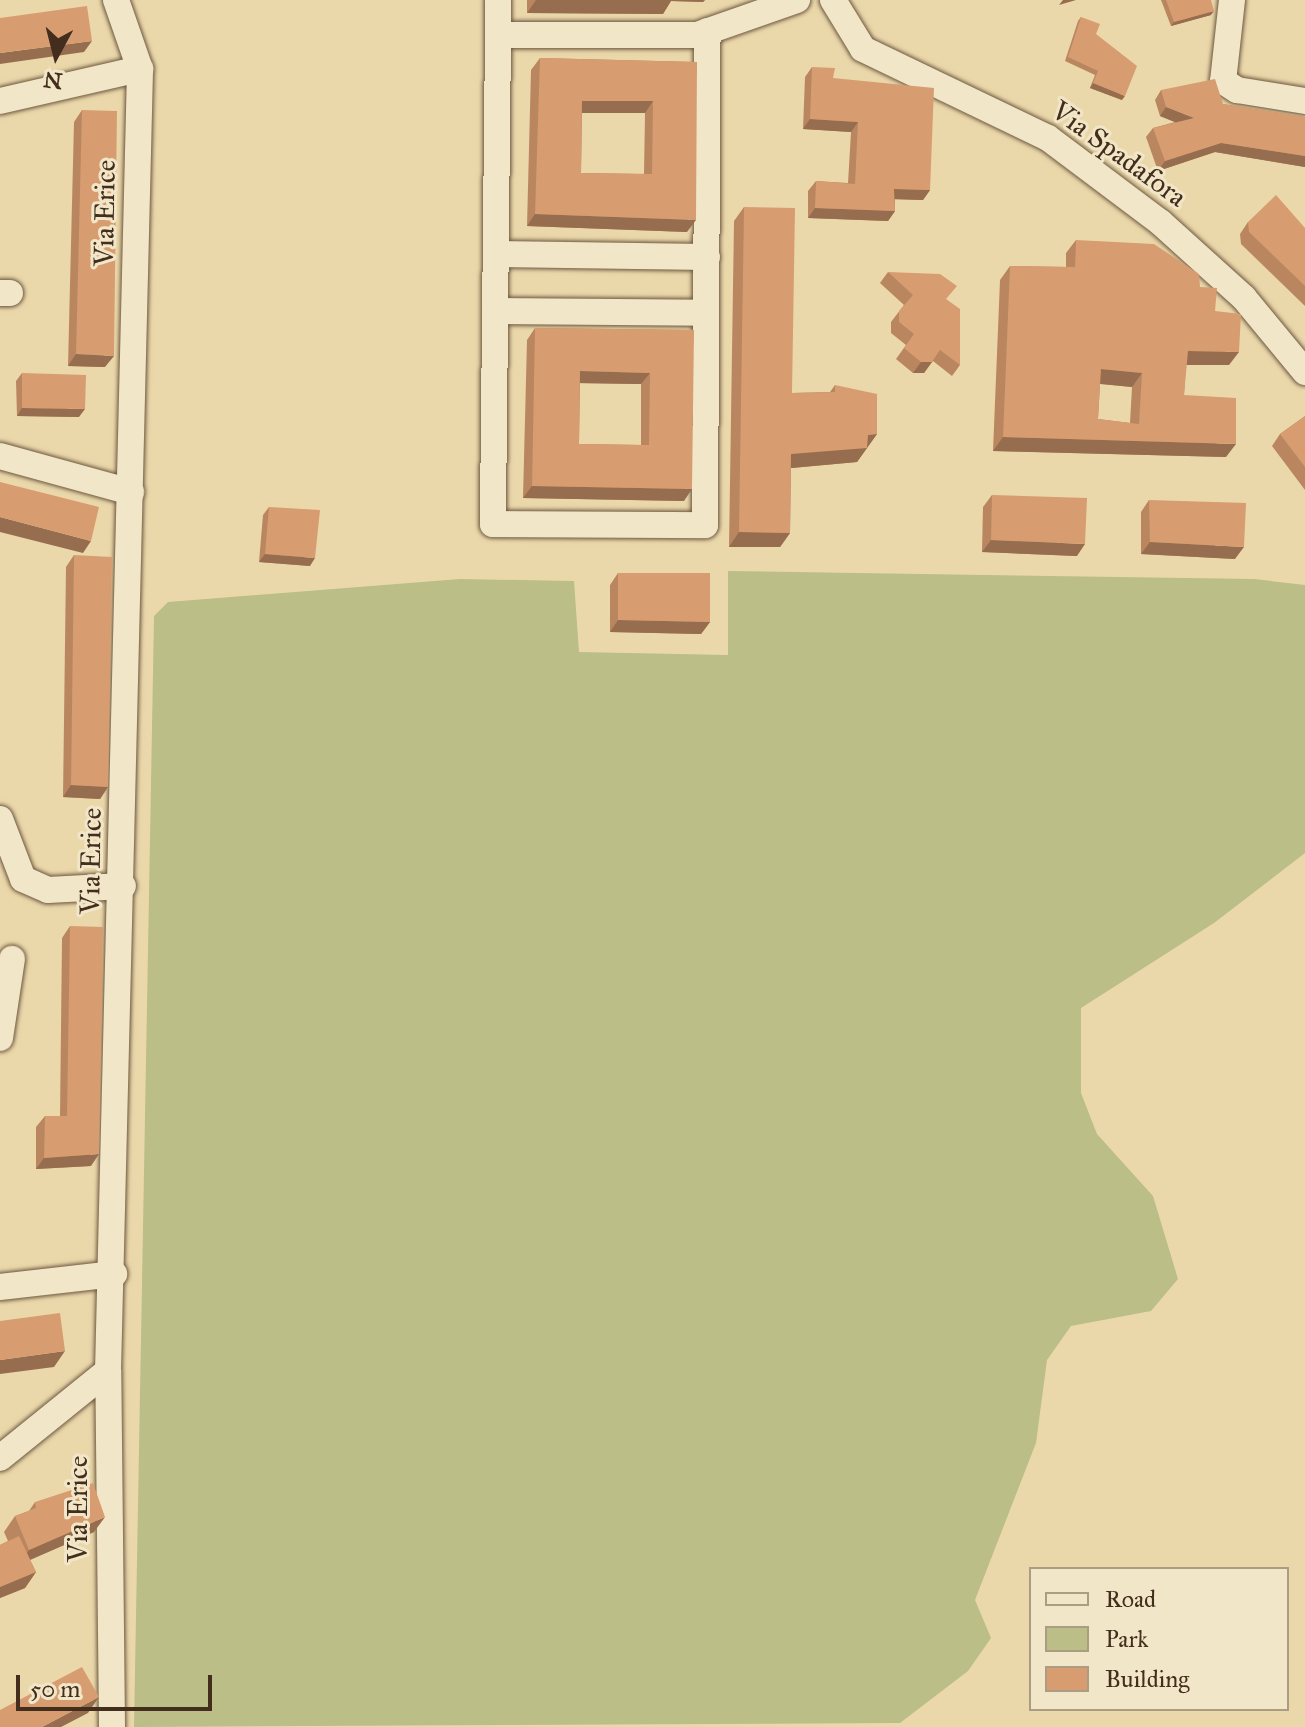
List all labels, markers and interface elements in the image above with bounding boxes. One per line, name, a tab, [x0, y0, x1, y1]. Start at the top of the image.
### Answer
north arrow	[16, 16, 96, 96]
text: N	[42, 66, 64, 95]
street label: Via Spadafora	[1045, 94, 1193, 214]
street label: Via Erice	[87, 159, 123, 267]
street label: Via Erice	[73, 807, 109, 915]
street label: Via Erice	[61, 1456, 95, 1562]
legend	[1029, 1567, 1289, 1711]
text: Road	[1105, 1584, 1156, 1614]
text: Park	[1105, 1624, 1148, 1654]
scale bar	[20, 1659, 216, 1709]
text: Building	[1105, 1664, 1190, 1694]
text: 50 m	[30, 1674, 80, 1704]

